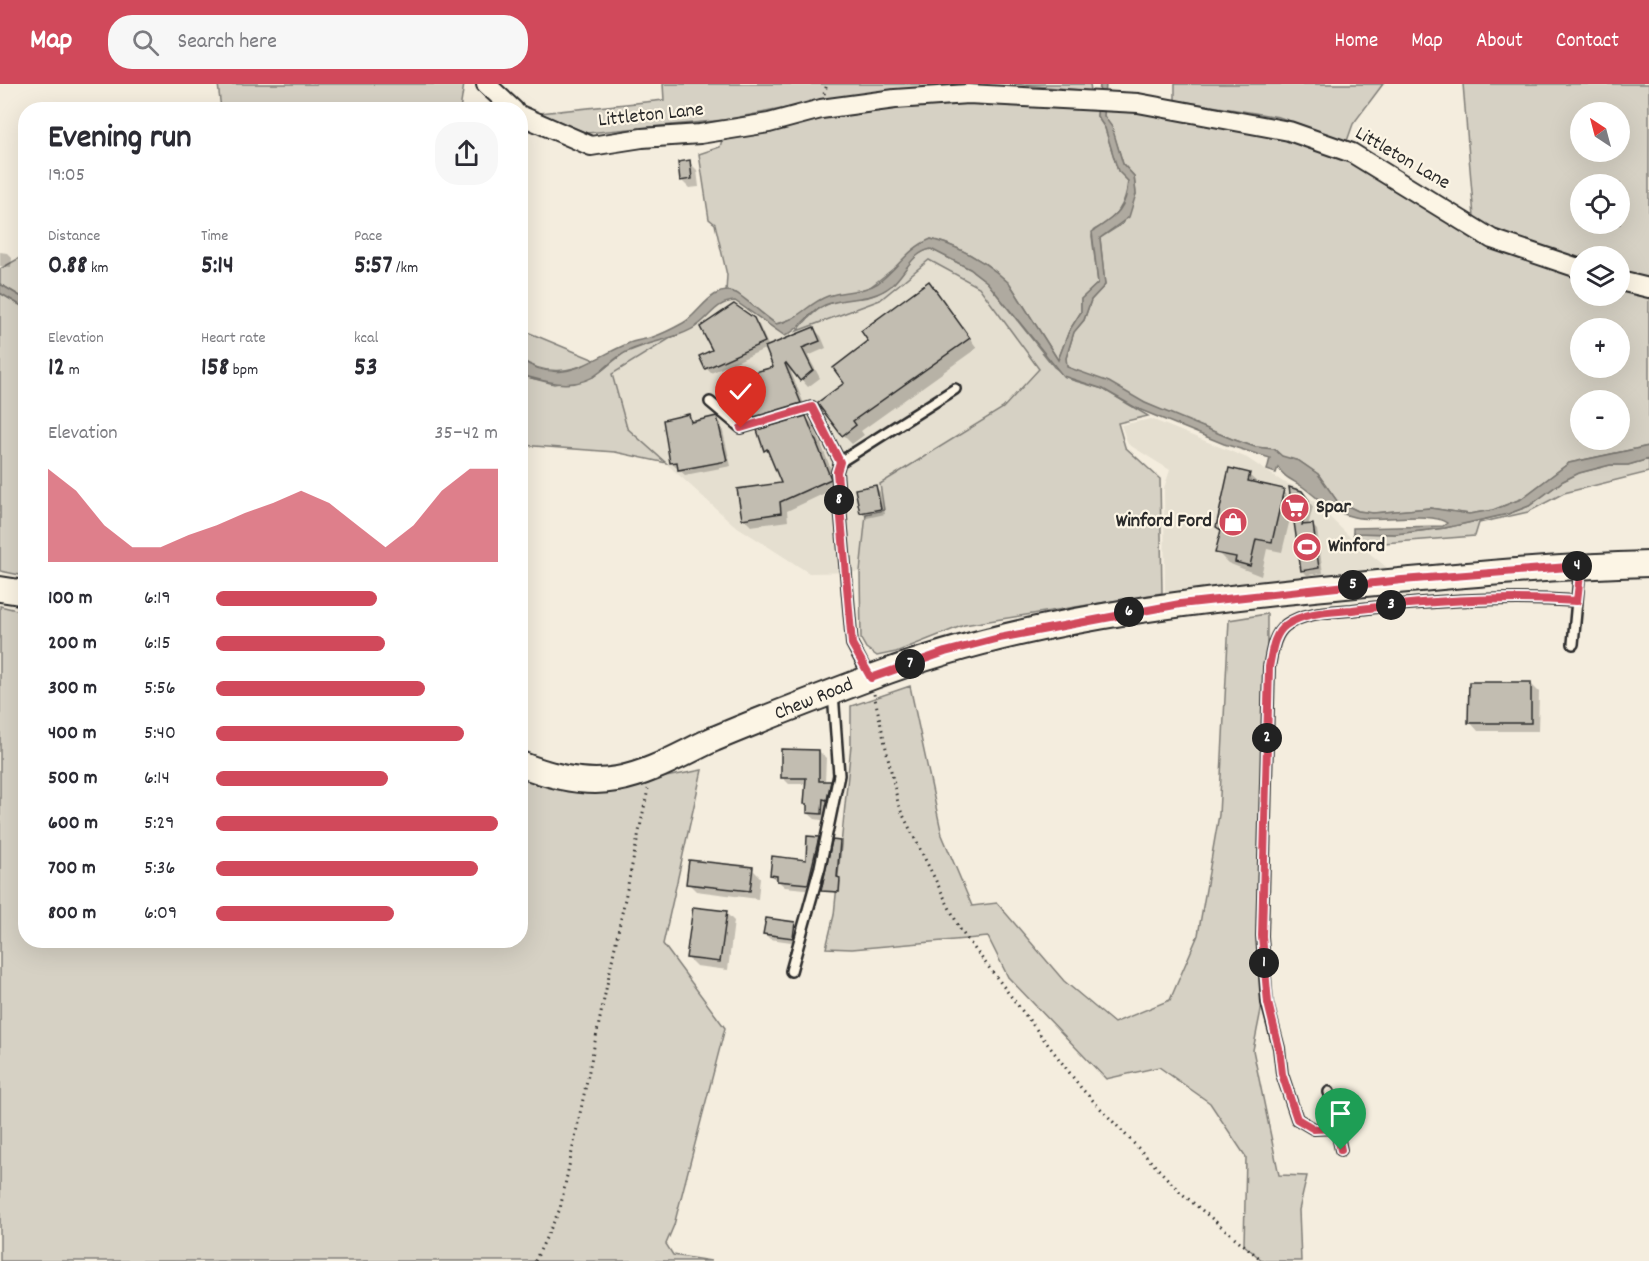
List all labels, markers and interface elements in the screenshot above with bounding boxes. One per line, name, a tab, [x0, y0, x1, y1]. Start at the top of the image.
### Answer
search box	[108, 15, 528, 69]
text: Map	[30, 22, 72, 62]
icon: search	[129, 26, 162, 59]
text: Search here	[177, 27, 277, 58]
text: Home	[1334, 27, 1378, 57]
text: Map	[1411, 27, 1443, 57]
text: About	[1476, 27, 1523, 57]
text: Contact	[1556, 27, 1619, 57]
street label: Littleton Lane	[597, 97, 705, 135]
north arrow	[1570, 102, 1630, 162]
map controls	[1570, 102, 1630, 450]
text: Evening run	[48, 116, 192, 163]
street label: Littleton Lane	[1349, 120, 1455, 198]
button: share	[435, 122, 498, 185]
text: 19:05	[48, 162, 85, 190]
button: locate	[1570, 174, 1630, 234]
text: Distance	[48, 225, 100, 248]
text: Time	[201, 225, 228, 248]
text: Pace	[354, 225, 382, 248]
button: layers	[1570, 246, 1630, 306]
text: 0.88	[48, 248, 87, 285]
text: 5:14	[201, 248, 234, 285]
text: 5:57	[354, 248, 392, 285]
text: km	[87, 257, 109, 280]
text: /km	[392, 257, 418, 280]
button: +	[1570, 318, 1630, 378]
text: Elevation	[48, 327, 104, 350]
text: Heart rate	[201, 327, 266, 350]
text: kcal	[354, 327, 378, 350]
text: 12	[48, 350, 65, 387]
text: 158	[201, 350, 229, 387]
text: 53	[354, 350, 378, 387]
text: m	[65, 359, 80, 382]
text: bpm	[229, 359, 258, 382]
pin	[715, 366, 766, 428]
icon: check	[724, 375, 757, 408]
button: −	[1570, 390, 1630, 450]
text: Elevation	[48, 420, 118, 448]
text: 35–42 m	[435, 420, 498, 448]
pin: 8	[824, 485, 854, 515]
text: 8	[836, 488, 842, 511]
supermarket icon: Spar	[1279, 492, 1311, 524]
place label: Spar	[1316, 494, 1351, 522]
shop icon: Winford Ford	[1217, 506, 1249, 538]
place label: Winford Ford	[1116, 508, 1212, 536]
sports icon: Winford	[1291, 531, 1323, 563]
place label: Winford	[1328, 533, 1385, 561]
pin: 4	[1562, 551, 1592, 581]
text: 4	[1574, 554, 1580, 577]
pin: 5	[1338, 570, 1368, 600]
text: 5	[1349, 573, 1357, 596]
text: 100 m	[48, 585, 93, 613]
text: 6:19	[144, 585, 171, 613]
pin: 3	[1376, 590, 1406, 620]
text: 3	[1387, 593, 1395, 616]
pin: 6	[1114, 597, 1144, 627]
text: 6	[1125, 600, 1133, 623]
text: 200 m	[48, 630, 97, 658]
text: 6:15	[144, 630, 171, 658]
pin: 7	[895, 649, 925, 679]
text: 7	[907, 652, 913, 675]
street label: Chew Road	[770, 672, 858, 728]
text: 300 m	[48, 675, 97, 703]
text: 5:56	[144, 675, 176, 703]
text: 400 m	[48, 720, 96, 748]
text: 5:40	[144, 720, 176, 748]
pin: 2	[1252, 723, 1282, 753]
text: 2	[1264, 726, 1271, 749]
text: 500 m	[48, 765, 97, 793]
text: 6:14	[144, 765, 170, 793]
text: 600 m	[48, 810, 98, 838]
text: 5:29	[144, 810, 174, 838]
text: 700 m	[48, 855, 96, 883]
text: 5:36	[144, 855, 175, 883]
text: 800 m	[48, 900, 96, 928]
text: 6:09	[144, 900, 177, 928]
pin: 1	[1249, 948, 1279, 978]
text: 1	[1262, 951, 1266, 974]
pin	[1315, 1088, 1366, 1150]
icon: arrive	[1324, 1097, 1357, 1130]

